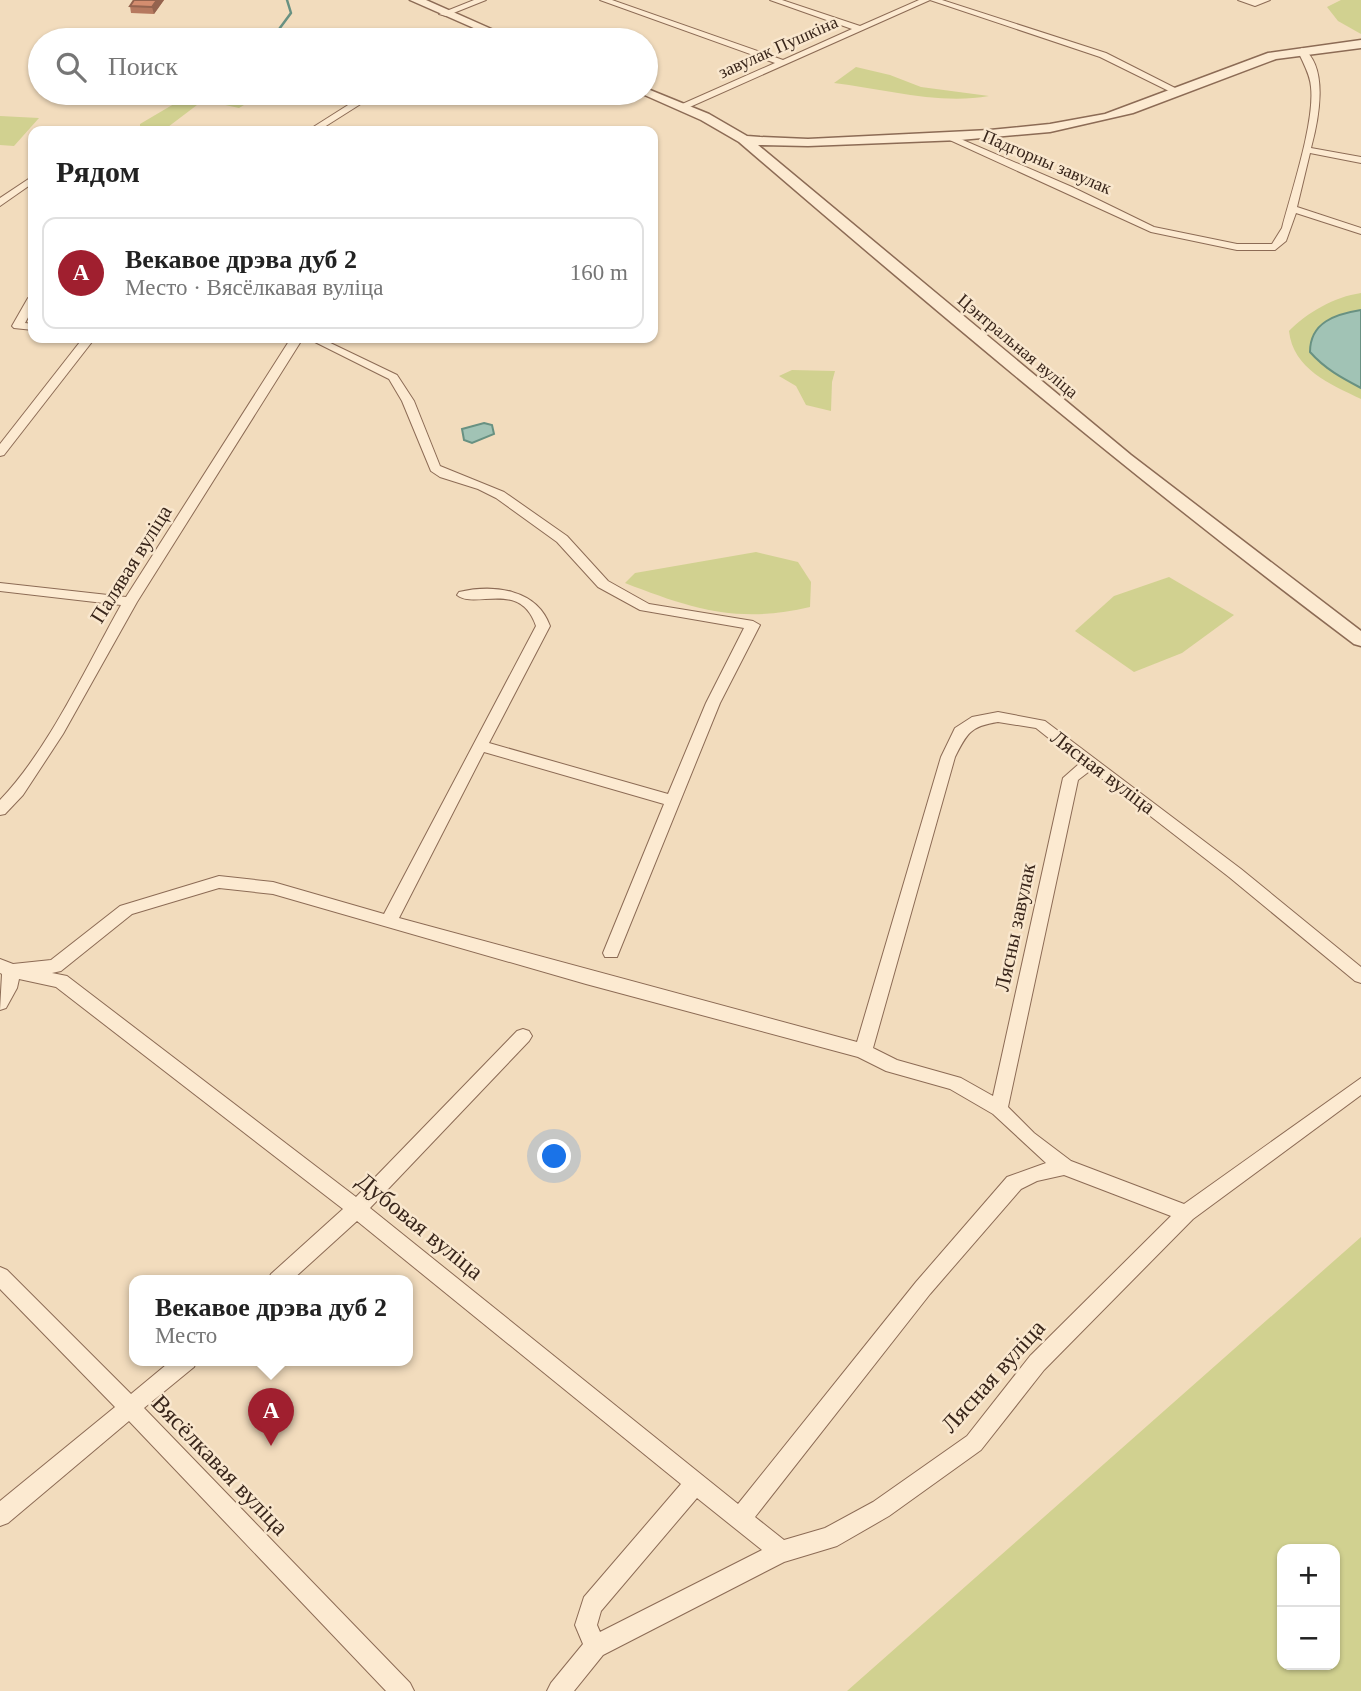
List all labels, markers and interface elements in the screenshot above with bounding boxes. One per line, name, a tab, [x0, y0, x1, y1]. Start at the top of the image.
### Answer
street label: завулак Пушкіна	[715, 12, 841, 82]
search box	[28, 28, 658, 105]
icon: search	[52, 48, 90, 86]
text: Поиск	[108, 52, 178, 81]
street label: Падгорны завулак	[979, 126, 1115, 198]
text: Рядом	[56, 155, 140, 188]
text: Векавое дрэва дуб 2	[125, 245, 357, 274]
text: A	[73, 260, 89, 285]
text: 160 m	[570, 260, 628, 285]
text: Место · Вясёлкавая вуліца	[125, 275, 383, 300]
street label: Цэнтральная вуліца	[954, 290, 1082, 402]
street label: Палявая вуліца	[85, 500, 177, 627]
street label: Лясная вуліца	[1046, 725, 1160, 819]
street label: Лясны завулак	[990, 860, 1040, 993]
your location	[537, 1139, 571, 1173]
street label: Дубовая вуліца	[352, 1167, 489, 1285]
popup	[129, 1275, 413, 1366]
text: Векавое дрэва дуб 2	[155, 1293, 387, 1322]
street label: Лясная вуліца	[936, 1314, 1050, 1438]
text: Место	[155, 1323, 217, 1348]
pin: A	[248, 1388, 294, 1446]
street label: Вясёлкавая вуліца	[147, 1390, 294, 1541]
map controls	[1277, 1544, 1340, 1670]
button: +	[1277, 1544, 1340, 1607]
button: −	[1277, 1607, 1340, 1670]

